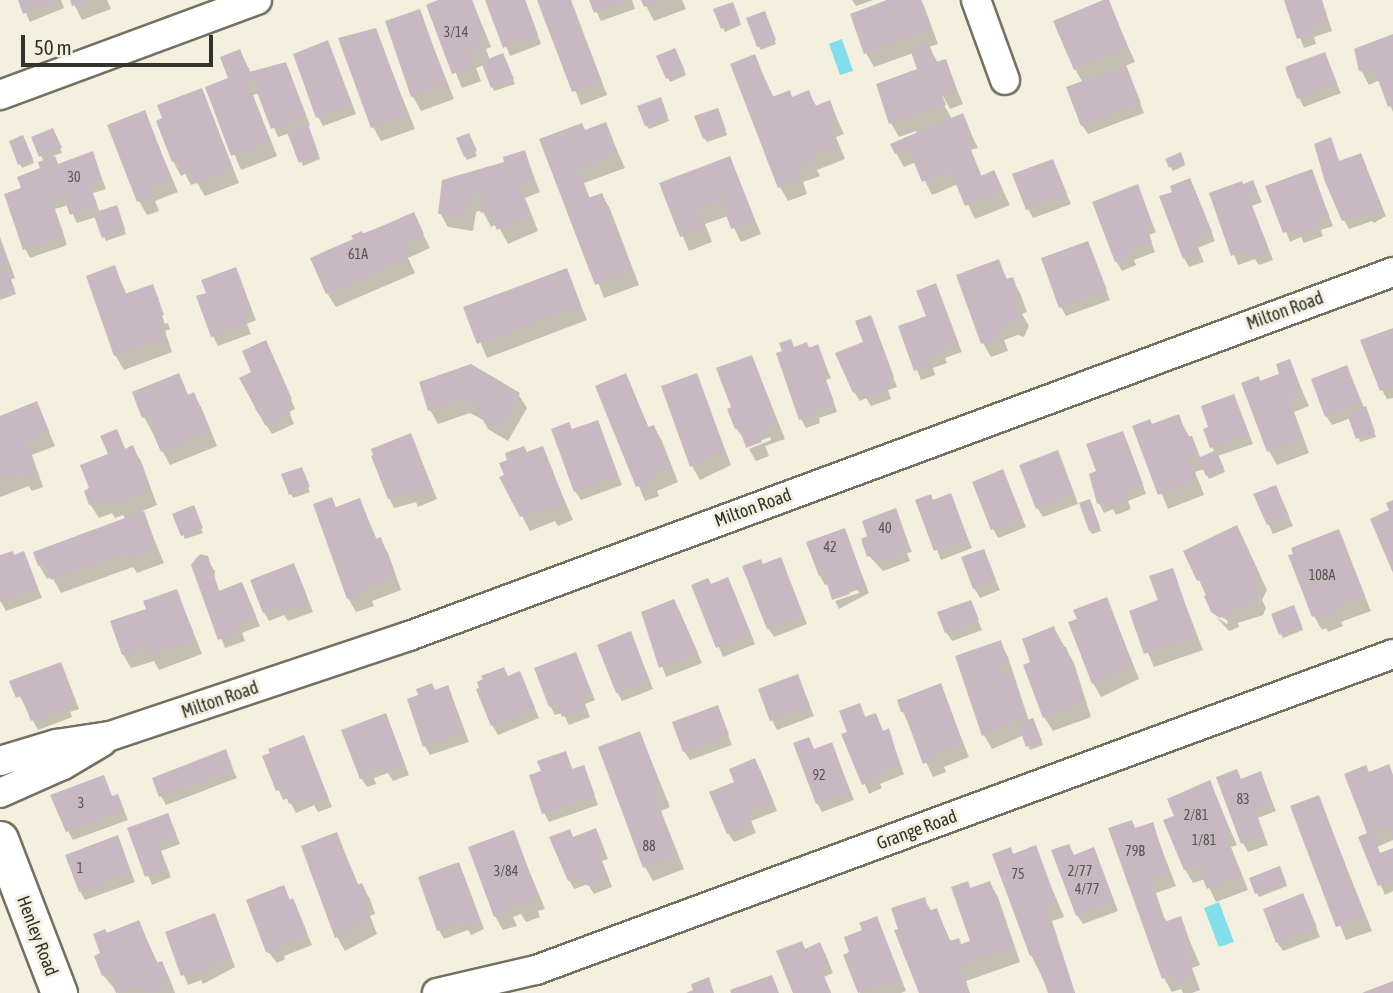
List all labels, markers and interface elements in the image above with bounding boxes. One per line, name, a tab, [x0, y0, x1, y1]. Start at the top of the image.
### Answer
scale bar	[24, 21, 217, 65]
house number: 3/14	[444, 24, 468, 40]
text: 50 m	[34, 35, 72, 59]
house number: 30	[67, 169, 81, 185]
house number: 61A	[348, 246, 368, 262]
street label: Milton Road	[1244, 287, 1326, 335]
street label: Milton Road	[712, 484, 794, 532]
house number: 40	[878, 520, 892, 536]
house number: 42	[823, 539, 837, 555]
house number: 108A	[1309, 567, 1335, 583]
street label: Milton Road	[179, 677, 261, 723]
house number: 92	[812, 767, 826, 783]
house number: 83	[1236, 791, 1250, 807]
house number: 3	[78, 795, 84, 811]
street label: Grange Road	[874, 805, 960, 855]
house number: 2/81	[1184, 807, 1208, 823]
house number: 1/81	[1192, 832, 1216, 848]
house number: 88	[642, 838, 656, 854]
house number: 79B	[1125, 843, 1145, 859]
house number: 1	[77, 860, 83, 876]
house number: 3/84	[494, 863, 518, 879]
house number: 2/77	[1068, 863, 1092, 879]
house number: 75	[1011, 866, 1025, 882]
house number: 4/77	[1075, 881, 1099, 897]
street label: Henley Road	[12, 893, 62, 979]

